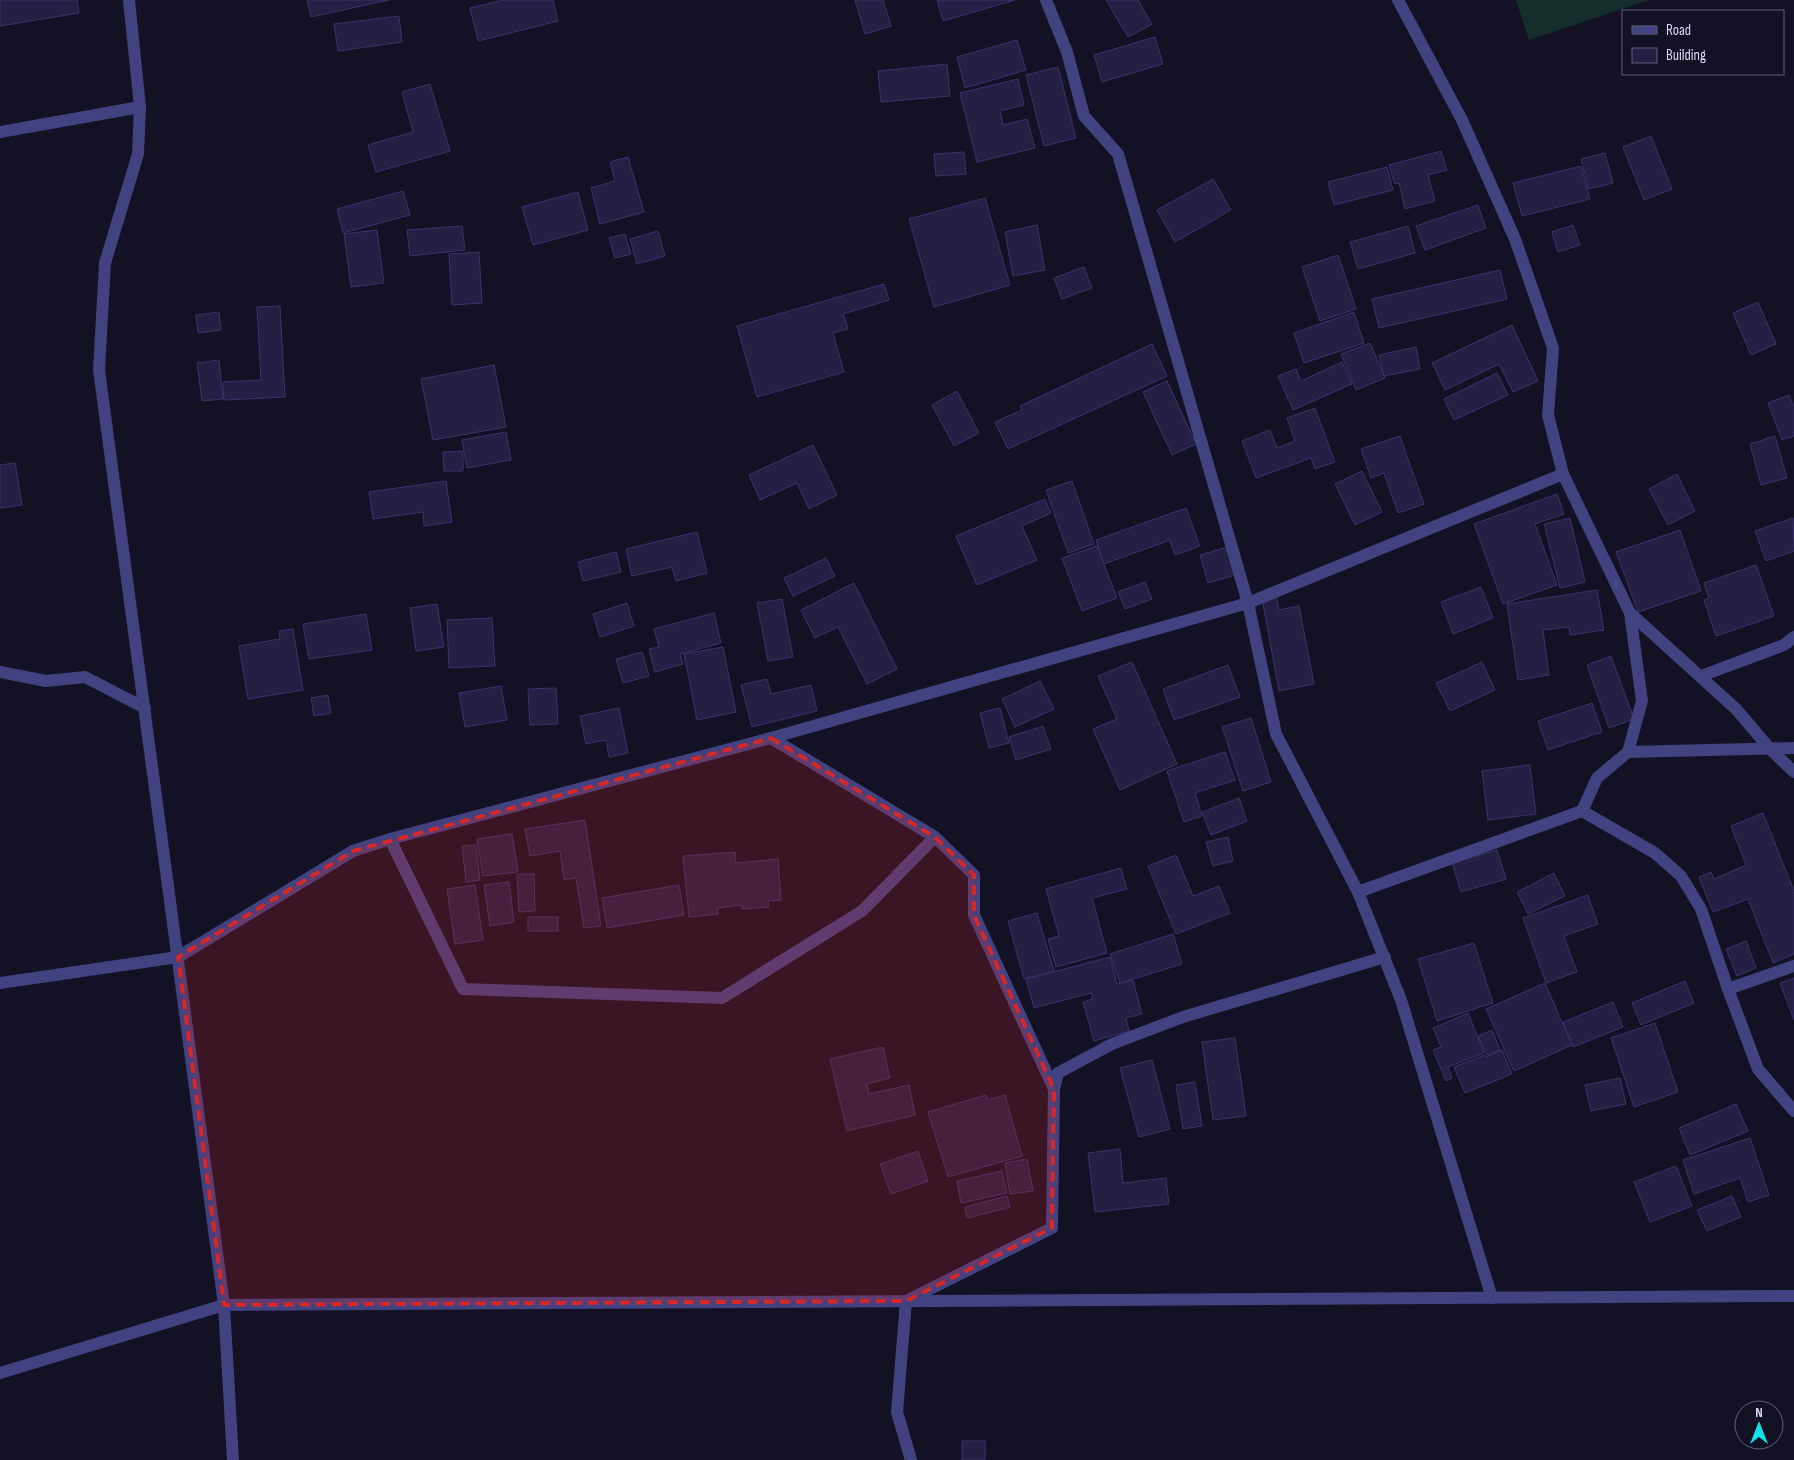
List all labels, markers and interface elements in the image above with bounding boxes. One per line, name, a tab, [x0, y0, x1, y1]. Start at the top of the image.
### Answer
legend	[1622, 10, 1784, 75]
text: Road	[1666, 21, 1691, 40]
text: Building	[1666, 46, 1706, 65]
north arrow	[1734, 1400, 1784, 1450]
text: N	[1755, 1404, 1763, 1421]

